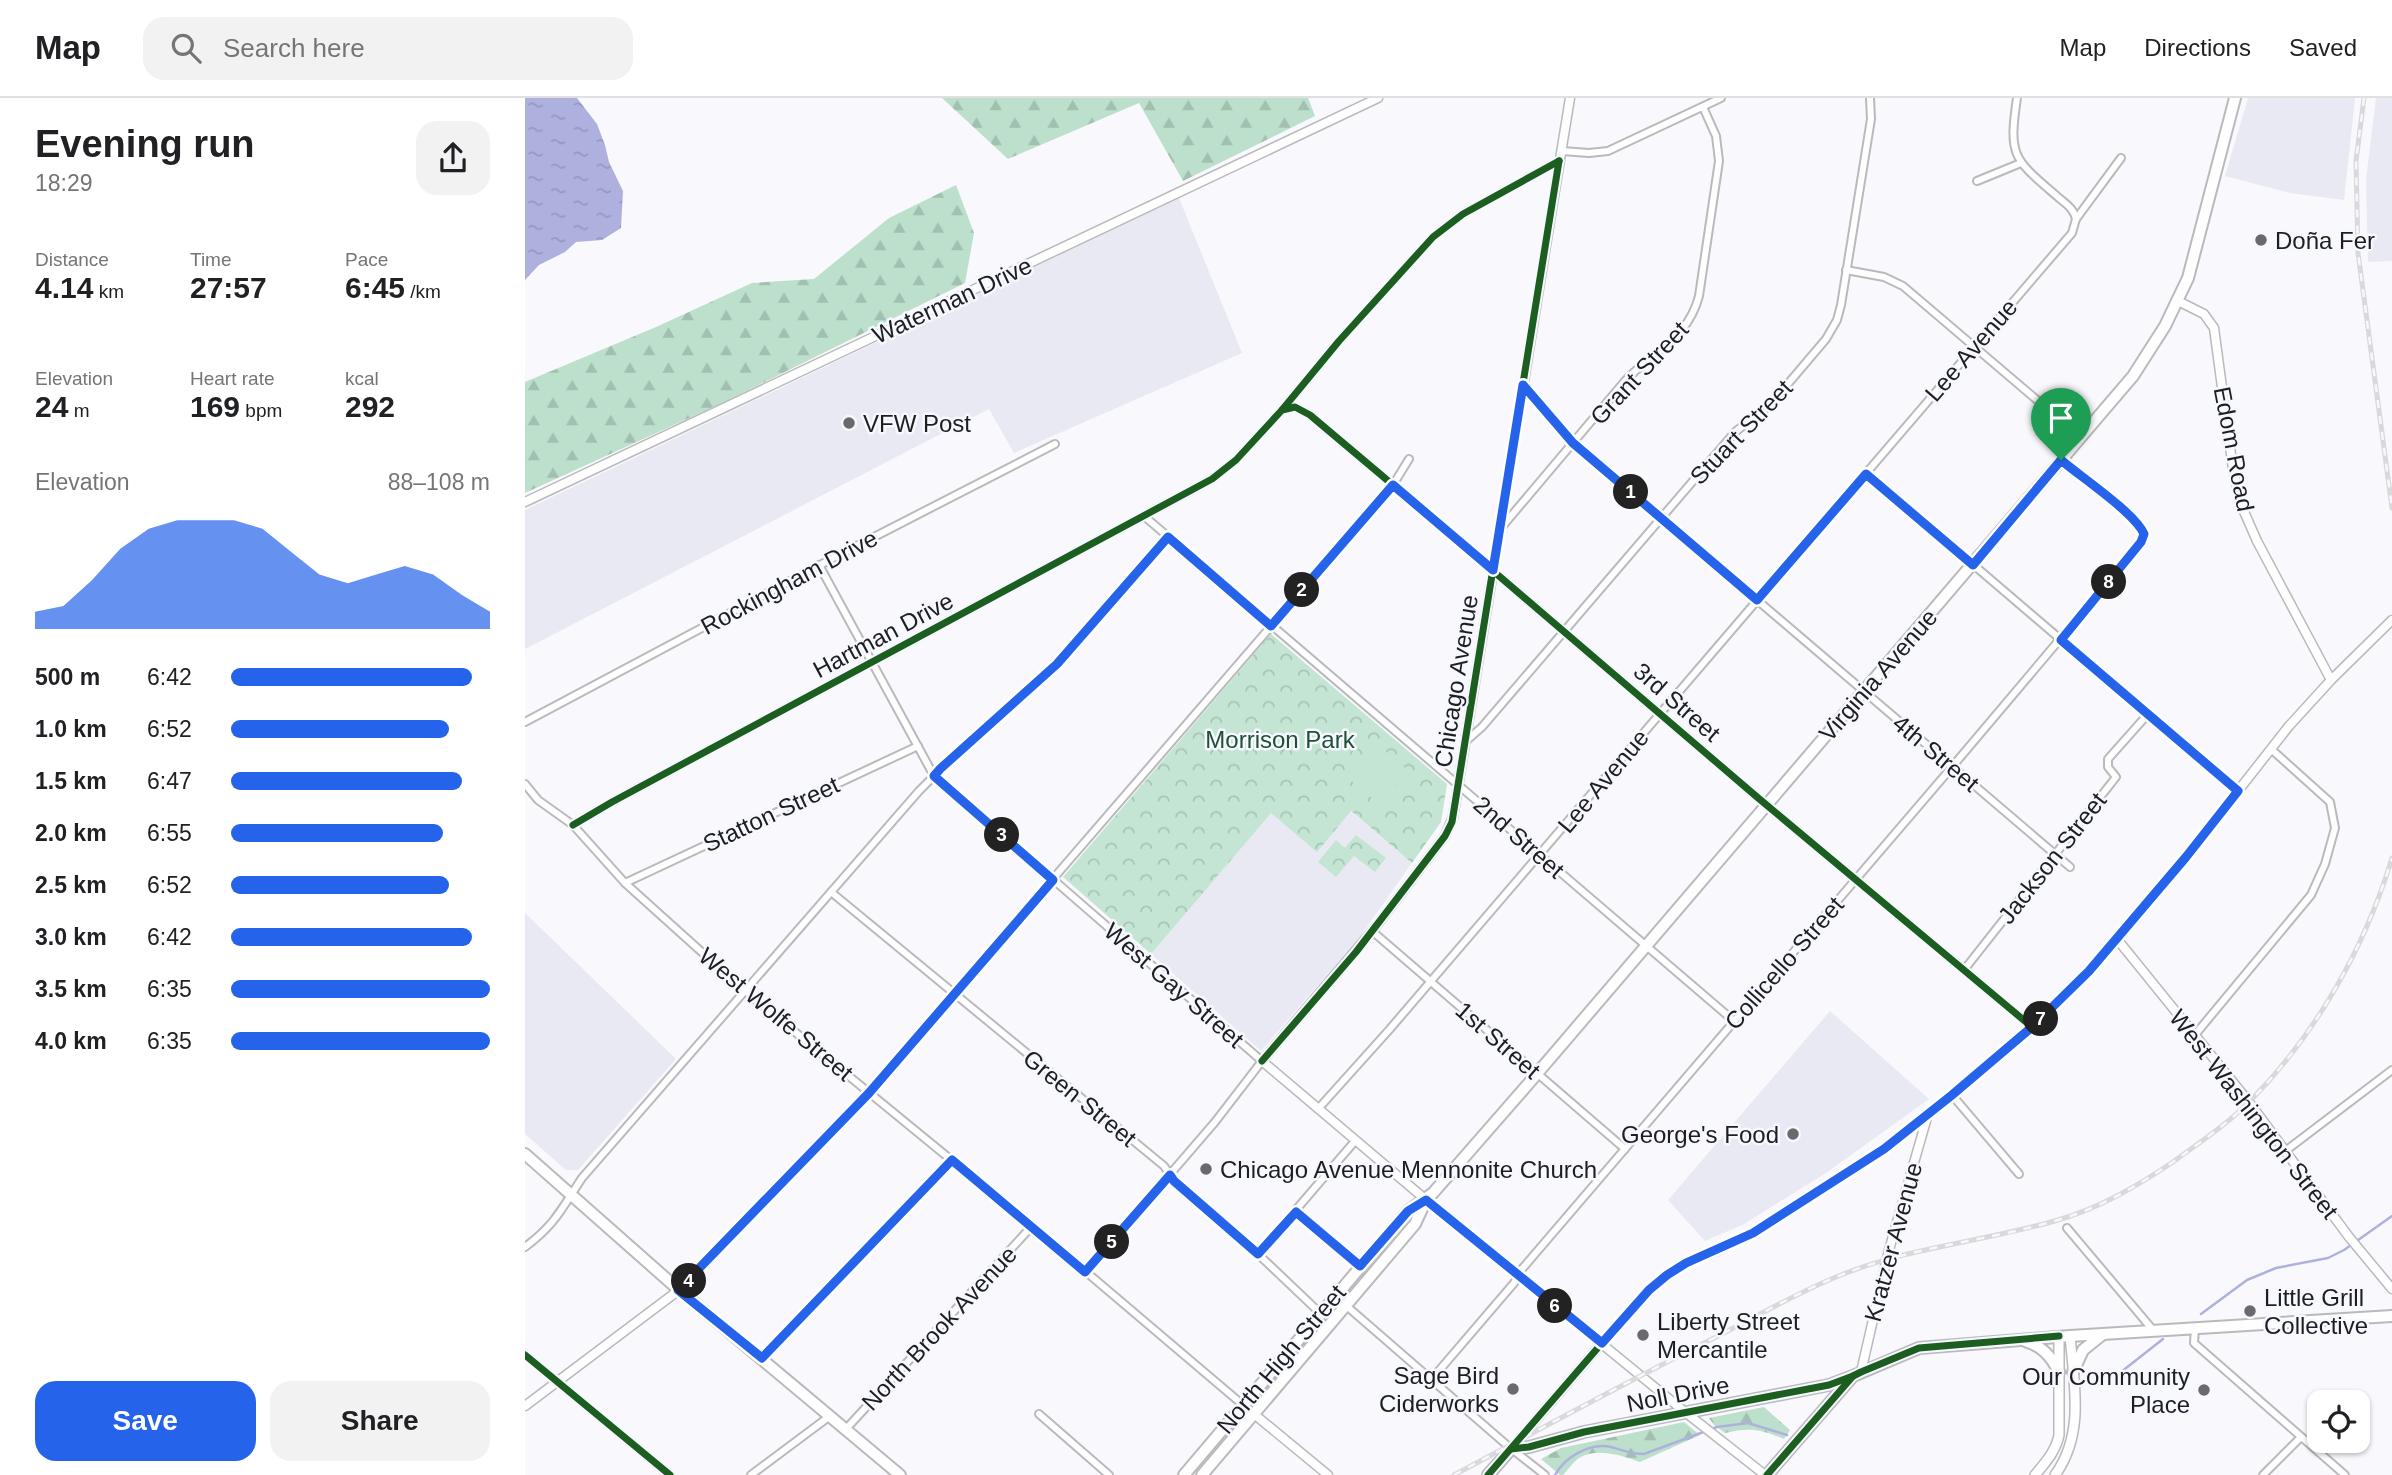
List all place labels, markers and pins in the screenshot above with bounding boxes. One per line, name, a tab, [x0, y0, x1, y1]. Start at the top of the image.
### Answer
place label: Doña Fer	[2275, 227, 2375, 254]
marker: Doña Fer	[2253, 232, 2269, 248]
pin	[2031, 388, 2091, 460]
place label: VFW Post	[863, 410, 971, 437]
marker: VFW Post	[841, 415, 857, 431]
pin: 1	[1613, 474, 1649, 510]
pin: 8	[2091, 564, 2127, 600]
pin: 2	[1285, 573, 1319, 608]
pin: 3	[985, 818, 1019, 852]
pin: 7	[2023, 1002, 2059, 1037]
place label: George's Food	[1621, 1121, 1779, 1148]
marker: George's Food	[1785, 1126, 1801, 1142]
place label: Chicago Avenue Mennonite Church	[1220, 1156, 1597, 1183]
marker: Chicago Avenue Mennonite Church	[1198, 1161, 1214, 1177]
pin: 5	[1095, 1224, 1129, 1260]
pin: 4	[671, 1264, 707, 1298]
place label: Little Grill Collective	[2264, 1284, 2368, 1339]
pin: 6	[1537, 1288, 1573, 1324]
marker: Little Grill Collective	[2242, 1303, 2258, 1319]
place label: Liberty Street Mercantile	[1657, 1308, 1800, 1363]
marker: Liberty Street Mercantile	[1635, 1327, 1651, 1343]
place label: Sage Bird Ciderworks	[1379, 1362, 1499, 1417]
place label: Our Community Place	[2022, 1363, 2190, 1418]
marker: Sage Bird Ciderworks	[1505, 1381, 1521, 1397]
marker: Our Community Place	[2196, 1382, 2212, 1398]

